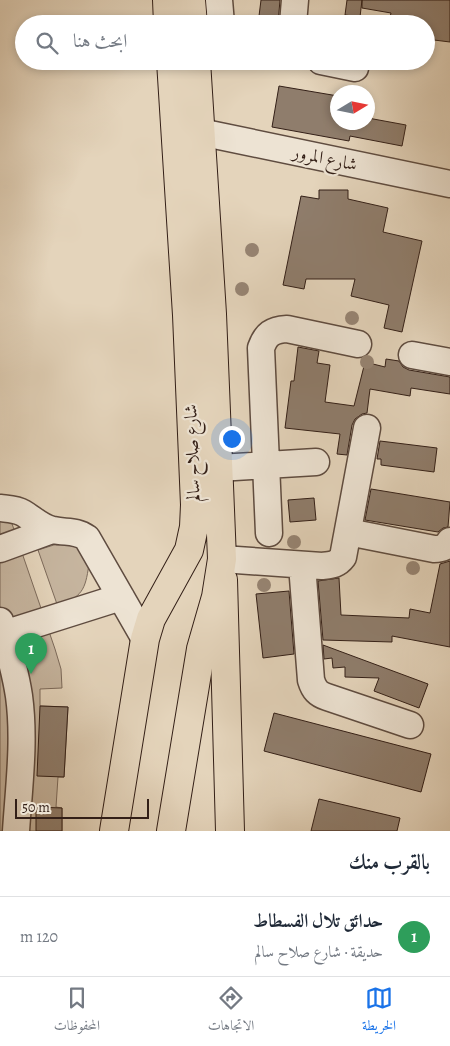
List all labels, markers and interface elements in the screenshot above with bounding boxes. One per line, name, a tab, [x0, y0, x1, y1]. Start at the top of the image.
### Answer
search box	[15, 15, 435, 70]
text: ابحث هنا	[73, 28, 127, 54]
icon: search	[33, 29, 61, 57]
north arrow	[330, 85, 375, 130]
street label: شارع المرور	[288, 139, 360, 179]
street label: شارع صلاح سالم	[178, 404, 210, 502]
your location	[219, 426, 245, 452]
pin: 1	[15, 633, 47, 674]
scale bar	[15, 796, 149, 819]
text: 50 m	[22, 798, 50, 817]
text: بالقرب منك	[349, 848, 430, 876]
text: حدائق تلال الفسطاط	[253, 908, 383, 934]
text: 120 m	[20, 926, 58, 948]
text: 1	[411, 926, 417, 948]
text: حديقة · شارع صلاح سالم	[254, 941, 383, 963]
tab: المحفوظات	[54, 984, 100, 1039]
tab: الاتجاهات	[208, 984, 254, 1039]
tab: الخريطة	[362, 984, 396, 1039]

